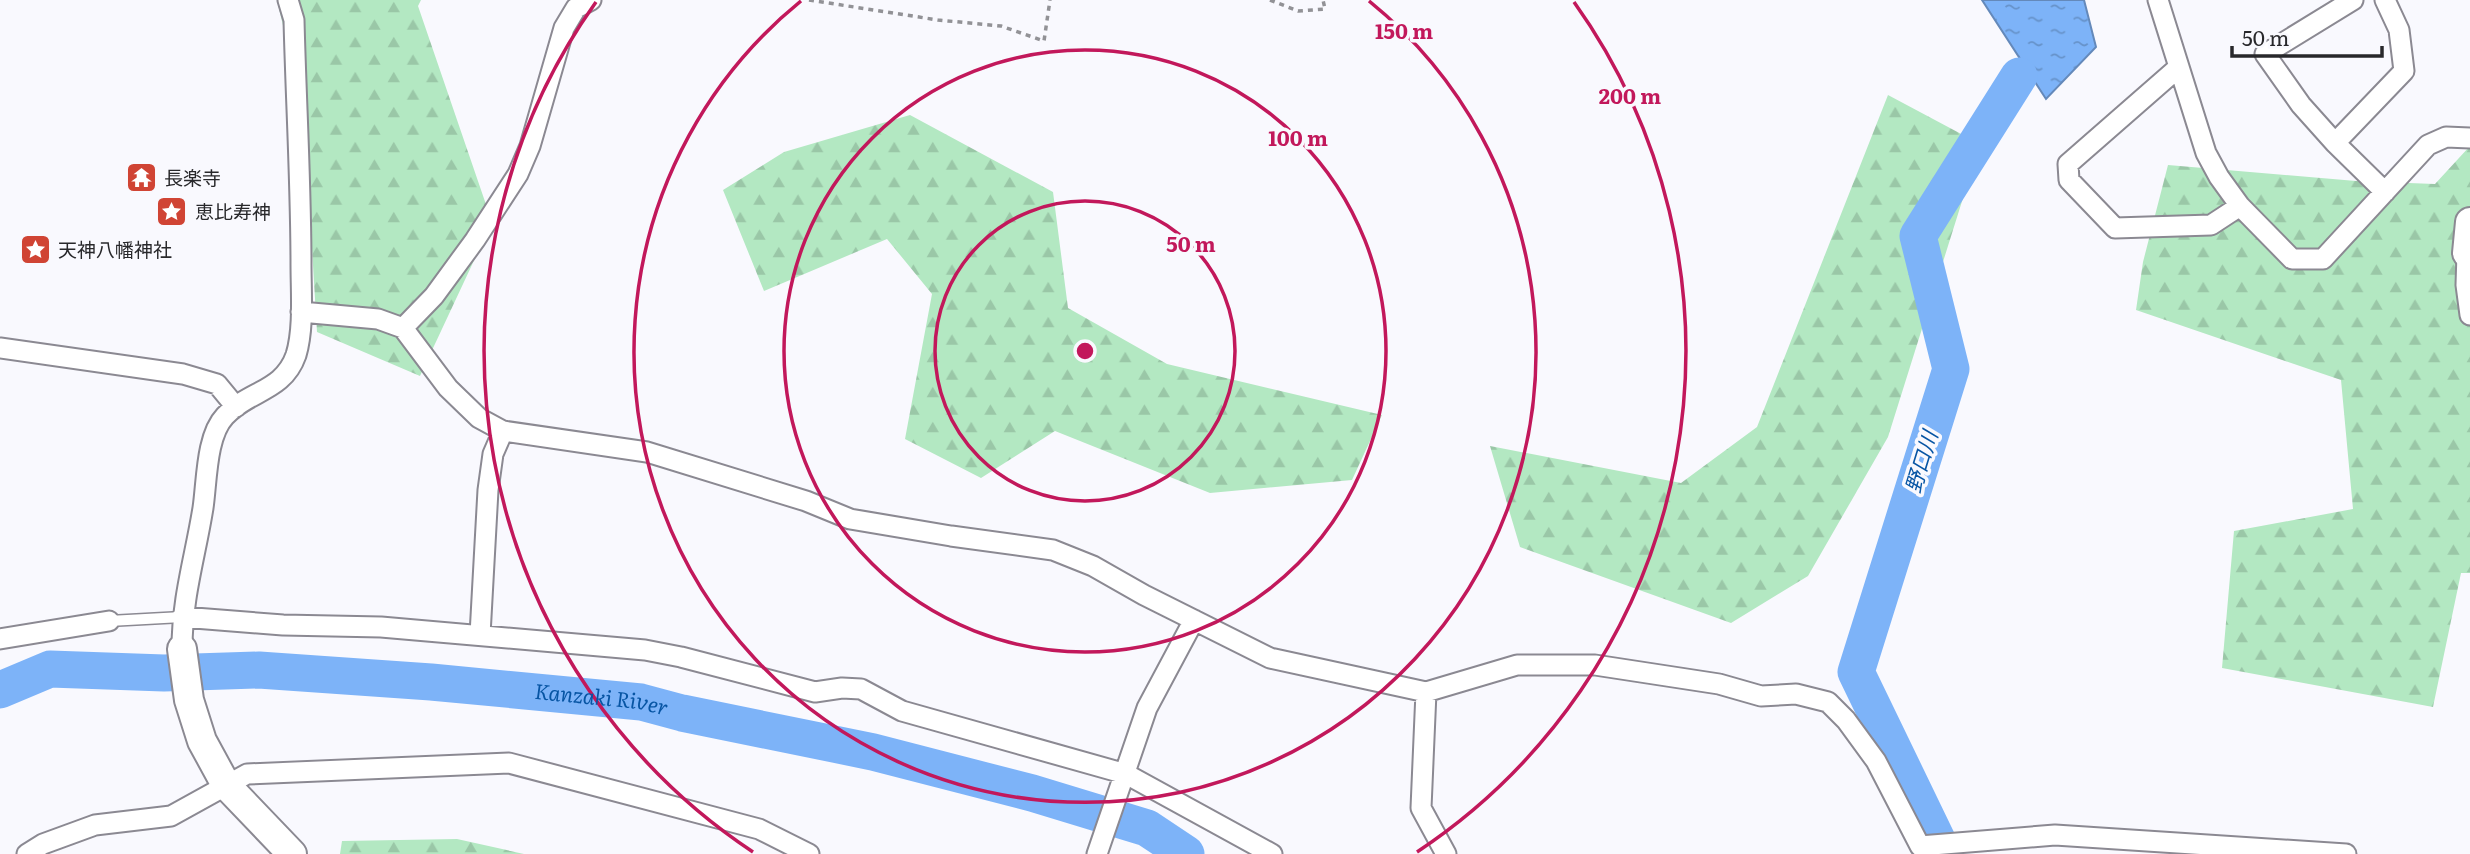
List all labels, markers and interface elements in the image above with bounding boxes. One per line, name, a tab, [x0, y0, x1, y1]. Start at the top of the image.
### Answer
text: 150 m	[1375, 14, 1433, 45]
scale bar	[2232, 14, 2382, 58]
text: 50 m	[2242, 21, 2289, 52]
text: 200 m	[1599, 79, 1661, 110]
text: 100 m	[1268, 121, 1328, 152]
temple icon: 長楽寺	[124, 161, 158, 195]
place label: 長楽寺	[164, 163, 221, 191]
place icon: 恵比寿神	[155, 195, 189, 229]
place label: 恵比寿神	[195, 197, 271, 225]
text: 50 m	[1166, 227, 1216, 258]
place icon: 天神八幡神社	[18, 233, 52, 267]
place label: 天神八幡神社	[58, 235, 172, 263]
centre of rings	[1073, 339, 1097, 363]
water label: 野口川	[1896, 425, 1944, 496]
water label: Kanzaki River	[533, 674, 672, 722]

